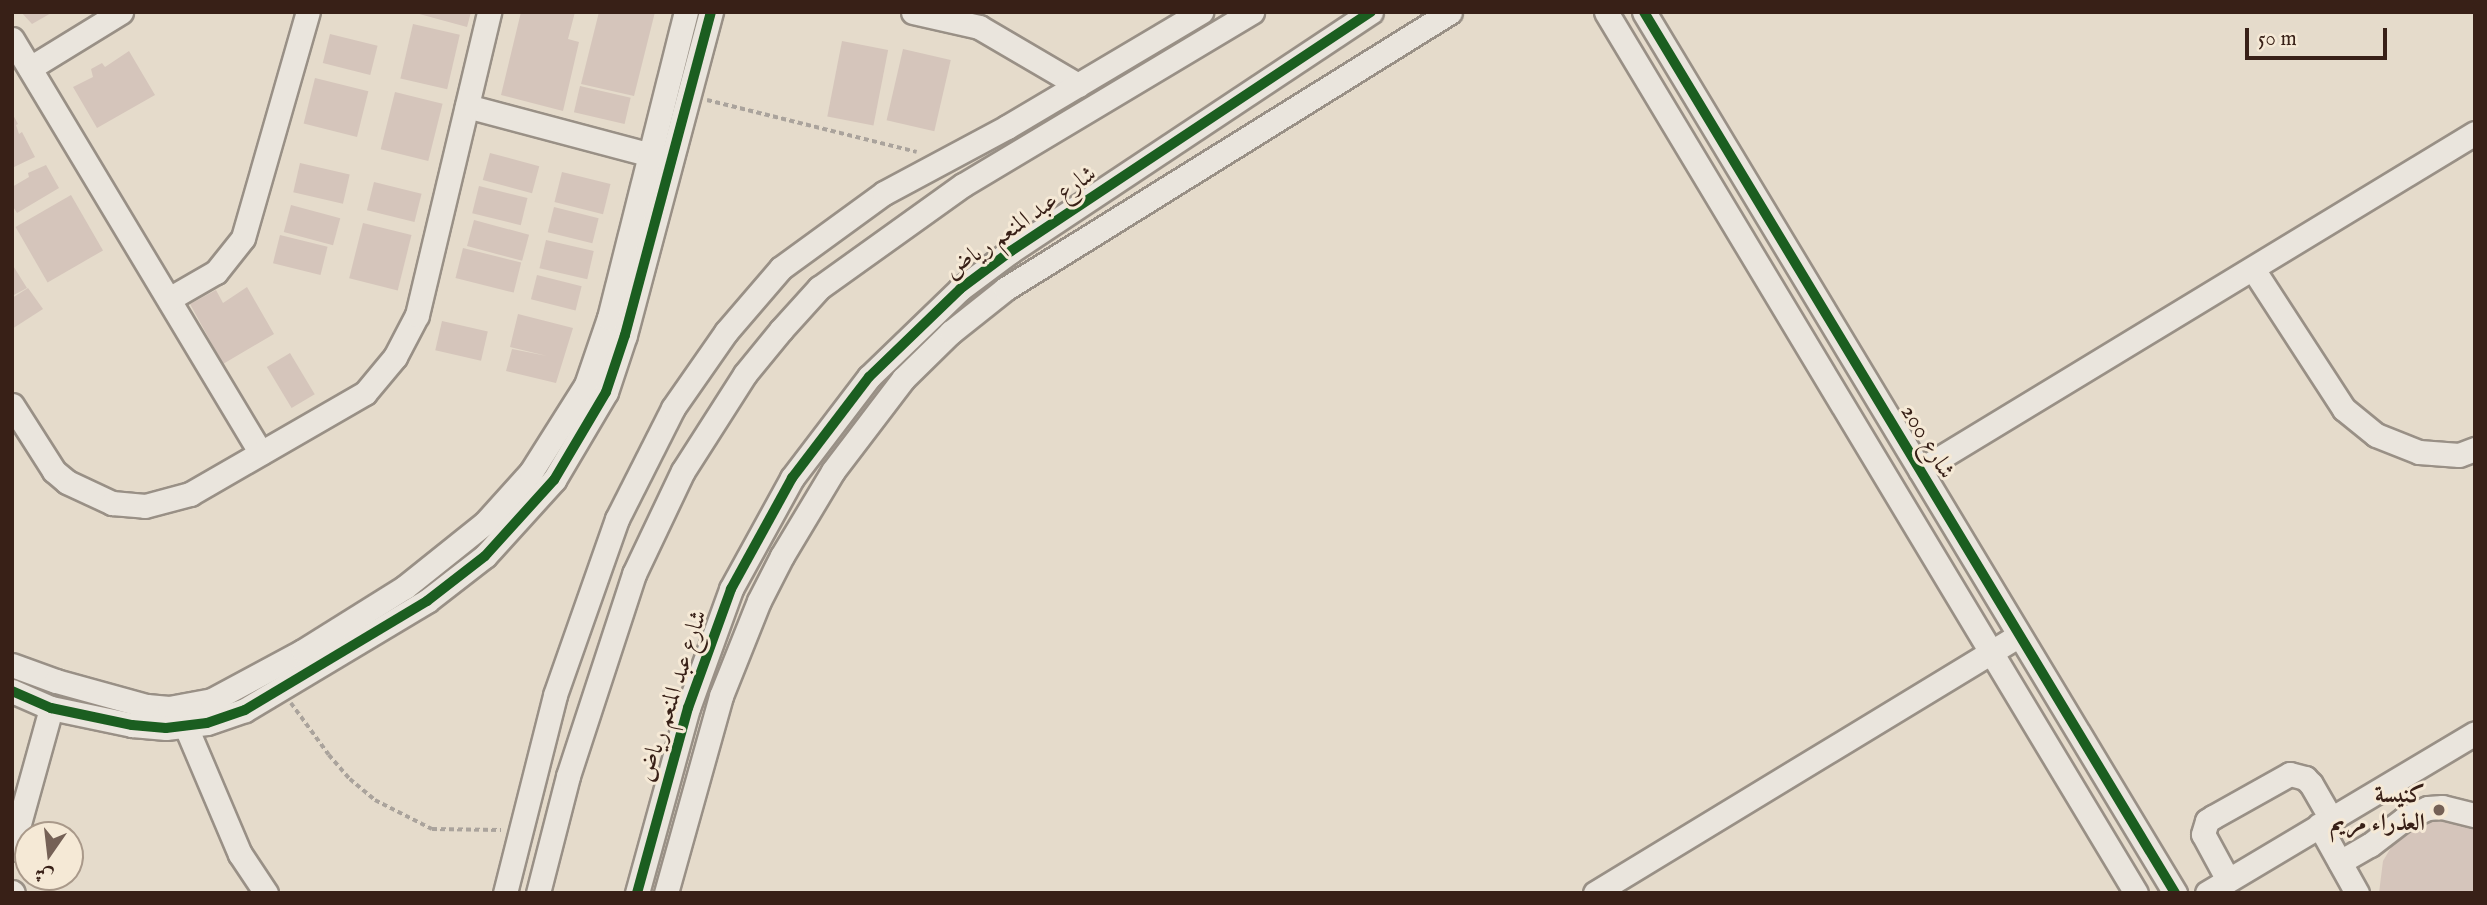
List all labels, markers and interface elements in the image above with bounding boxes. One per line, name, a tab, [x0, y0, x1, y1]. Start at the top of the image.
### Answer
scale bar	[2249, 14, 2391, 58]
text: 50 m	[2258, 26, 2297, 53]
street label: شارع عبد المنعم رياض	[940, 160, 1102, 286]
street label: شارع 200	[1894, 400, 1960, 484]
street label: شارع عبد المنعم رياض	[632, 607, 714, 785]
place label: كنيسة العذراء مريم	[2330, 782, 2425, 838]
marker: كنيسة العذراء مريم	[2431, 802, 2447, 818]
north arrow	[14, 821, 84, 891]
text: ش	[32, 861, 56, 888]

